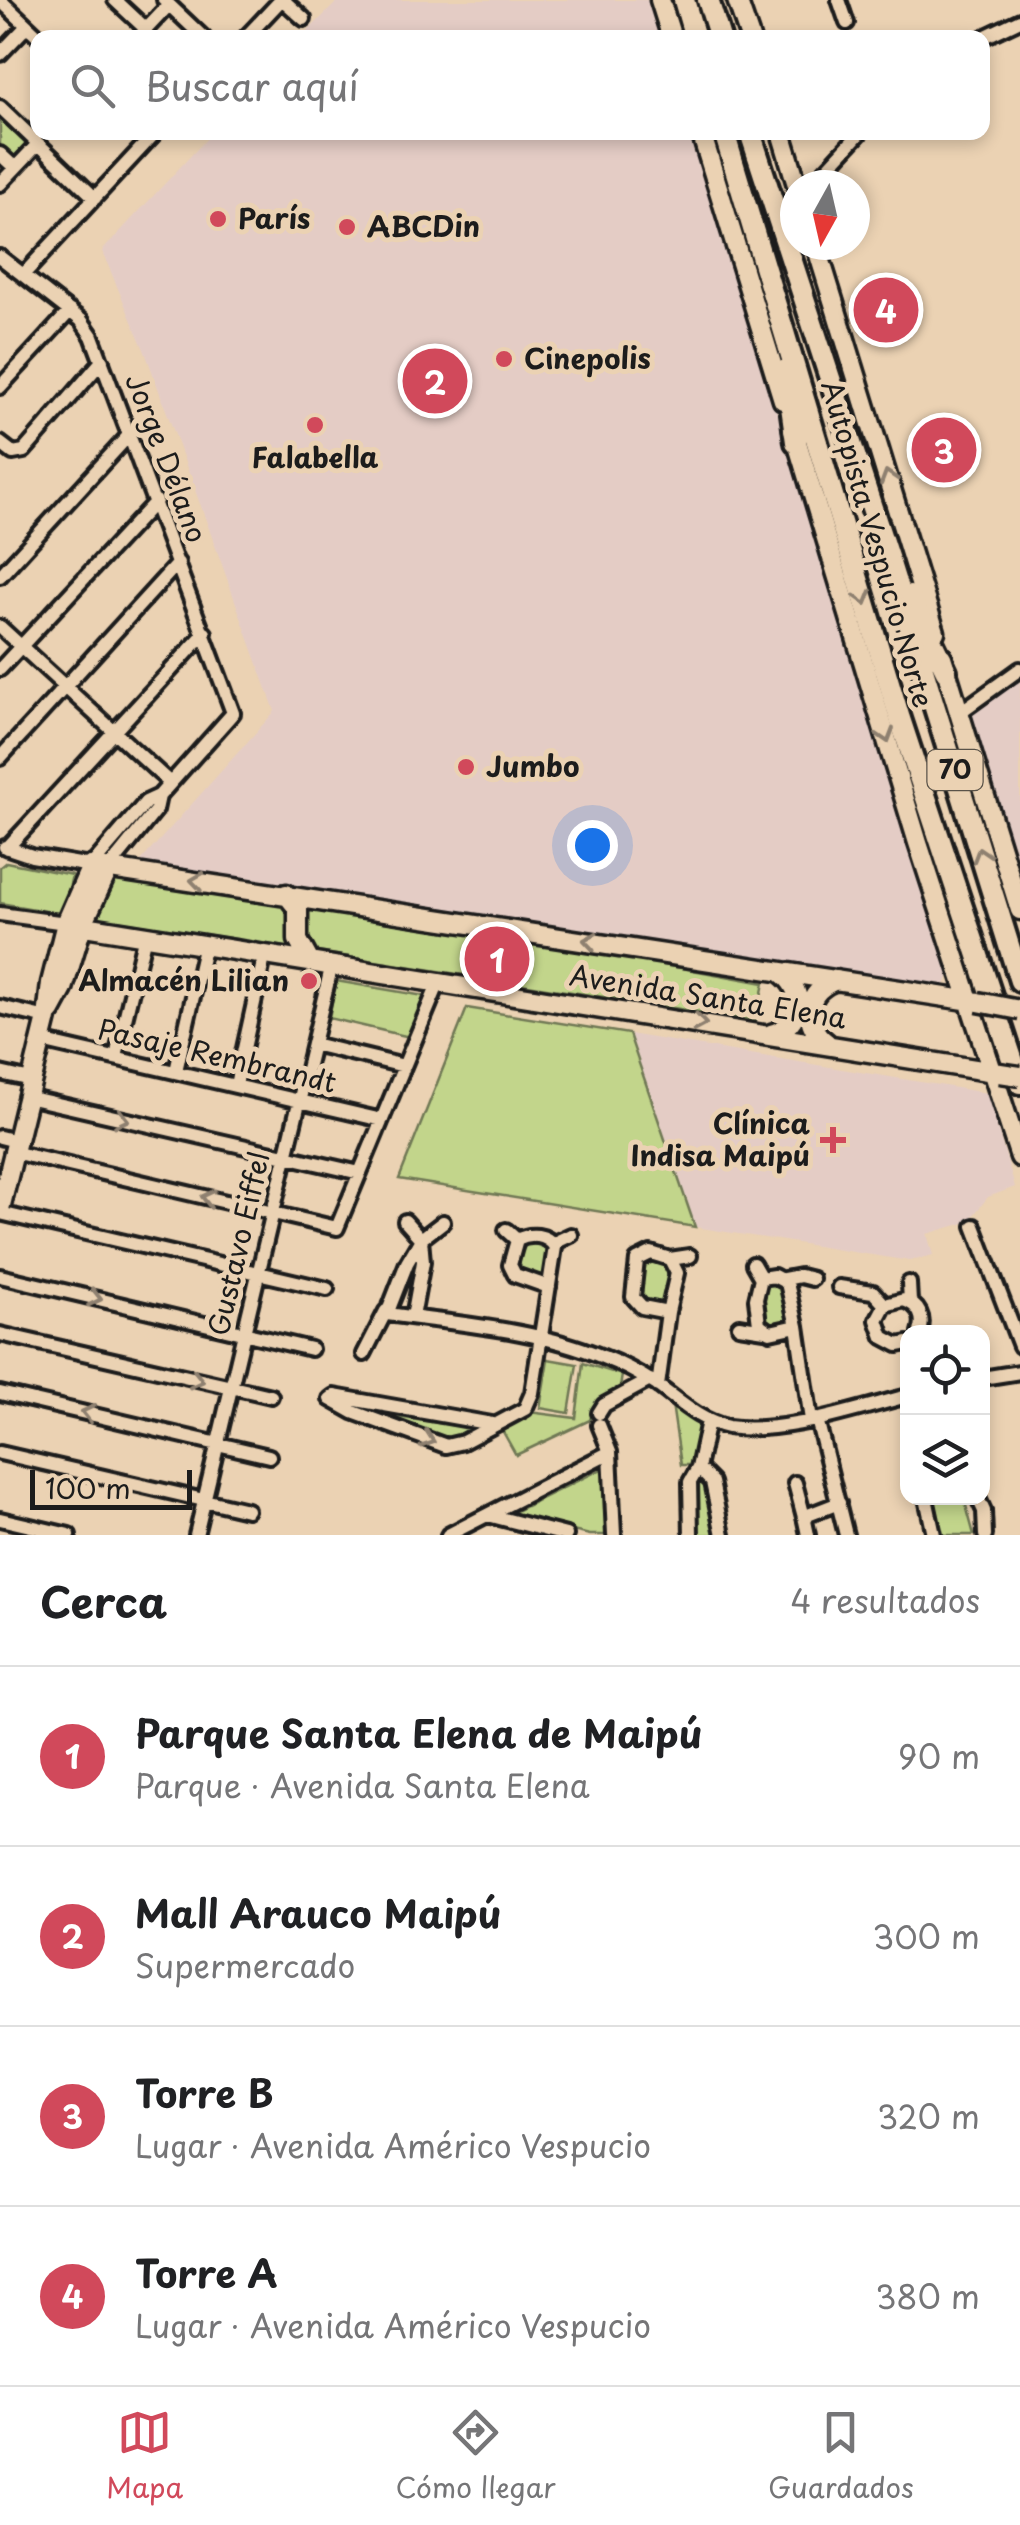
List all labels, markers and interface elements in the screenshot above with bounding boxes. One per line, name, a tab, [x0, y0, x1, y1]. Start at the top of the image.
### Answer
search box	[30, 30, 990, 140]
text: Buscar aquí	[145, 57, 359, 114]
icon: search	[65, 58, 120, 113]
north arrow	[780, 170, 870, 260]
place label: París	[238, 196, 310, 239]
place label: ABCDin	[367, 204, 480, 247]
marker: París	[207, 208, 229, 230]
marker: ABCDin	[336, 216, 358, 238]
pin: 4	[854, 272, 918, 348]
place label: Cinepolis	[524, 336, 651, 379]
pin: 2	[402, 344, 468, 418]
marker: Cinepolis	[493, 348, 515, 370]
street label: Jorge Délano	[115, 367, 219, 548]
street label: Autopista Vespucio Norte	[811, 375, 946, 712]
pin: 3	[912, 412, 976, 488]
marker: Falabella	[304, 414, 326, 436]
place label: Falabella	[251, 435, 379, 478]
one-way arrow	[879, 469, 900, 486]
one-way arrow	[852, 589, 873, 606]
one-way arrow	[874, 727, 894, 744]
place label: Jumbo	[486, 744, 579, 787]
road number: 70	[928, 750, 982, 790]
marker: Jumbo	[455, 756, 477, 778]
your location	[567, 820, 618, 871]
one-way arrow	[972, 847, 993, 864]
one-way arrow	[189, 872, 206, 893]
pin: 1	[464, 922, 530, 996]
one-way arrow	[582, 931, 599, 952]
street label: Avenida Santa Elena	[567, 952, 850, 1039]
place label: Almacén Lilian	[78, 958, 289, 1001]
marker: Almacén Lilian	[298, 970, 320, 992]
street label: Pasaje Rembrandt	[94, 1006, 341, 1103]
one-way arrow	[692, 1012, 708, 1033]
place label: Clínica Indisa Maipú	[630, 1101, 811, 1176]
one-way arrow	[113, 1107, 130, 1128]
marker: Clínica Indisa Maipú	[820, 1127, 846, 1153]
street label: Gustavo Eiffel	[195, 1147, 280, 1340]
one-way arrow	[200, 1189, 217, 1210]
one-way arrow	[86, 1286, 103, 1307]
map controls	[900, 1325, 990, 1505]
button: locate	[900, 1325, 990, 1415]
one-way arrow	[188, 1368, 205, 1389]
one-way arrow	[80, 1404, 97, 1425]
button: layers	[900, 1415, 990, 1505]
one-way arrow	[418, 1428, 435, 1449]
scale bar	[30, 1465, 192, 1510]
text: 100 m	[45, 1466, 131, 1509]
text: Cerca	[40, 1569, 167, 1632]
text: 4 resultados	[791, 1576, 980, 1624]
text: Parque Santa Elena de Maipú	[135, 1704, 703, 1761]
text: 1	[65, 1732, 80, 1780]
text: 90 m	[898, 1732, 980, 1780]
text: Parque · Avenida Santa Elena	[135, 1761, 590, 1809]
text: Mall Arauco Maipú	[135, 1884, 502, 1941]
text: 2	[61, 1912, 84, 1960]
text: 300 m	[872, 1912, 980, 1960]
text: Supermercado	[135, 1941, 355, 1989]
text: Torre B	[135, 2064, 274, 2121]
text: 3	[62, 2092, 83, 2140]
text: 320 m	[877, 2092, 980, 2140]
text: Lugar · Avenida Américo Vespucio	[135, 2121, 651, 2169]
text: Torre A	[135, 2244, 278, 2301]
text: 4	[62, 2272, 83, 2320]
text: 380 m	[875, 2272, 980, 2320]
text: Lugar · Avenida Américo Vespucio	[135, 2301, 651, 2349]
tab: Mapa	[106, 2405, 183, 2508]
tab: Cómo llegar	[396, 2405, 556, 2508]
tab: Guardados	[768, 2405, 914, 2508]

